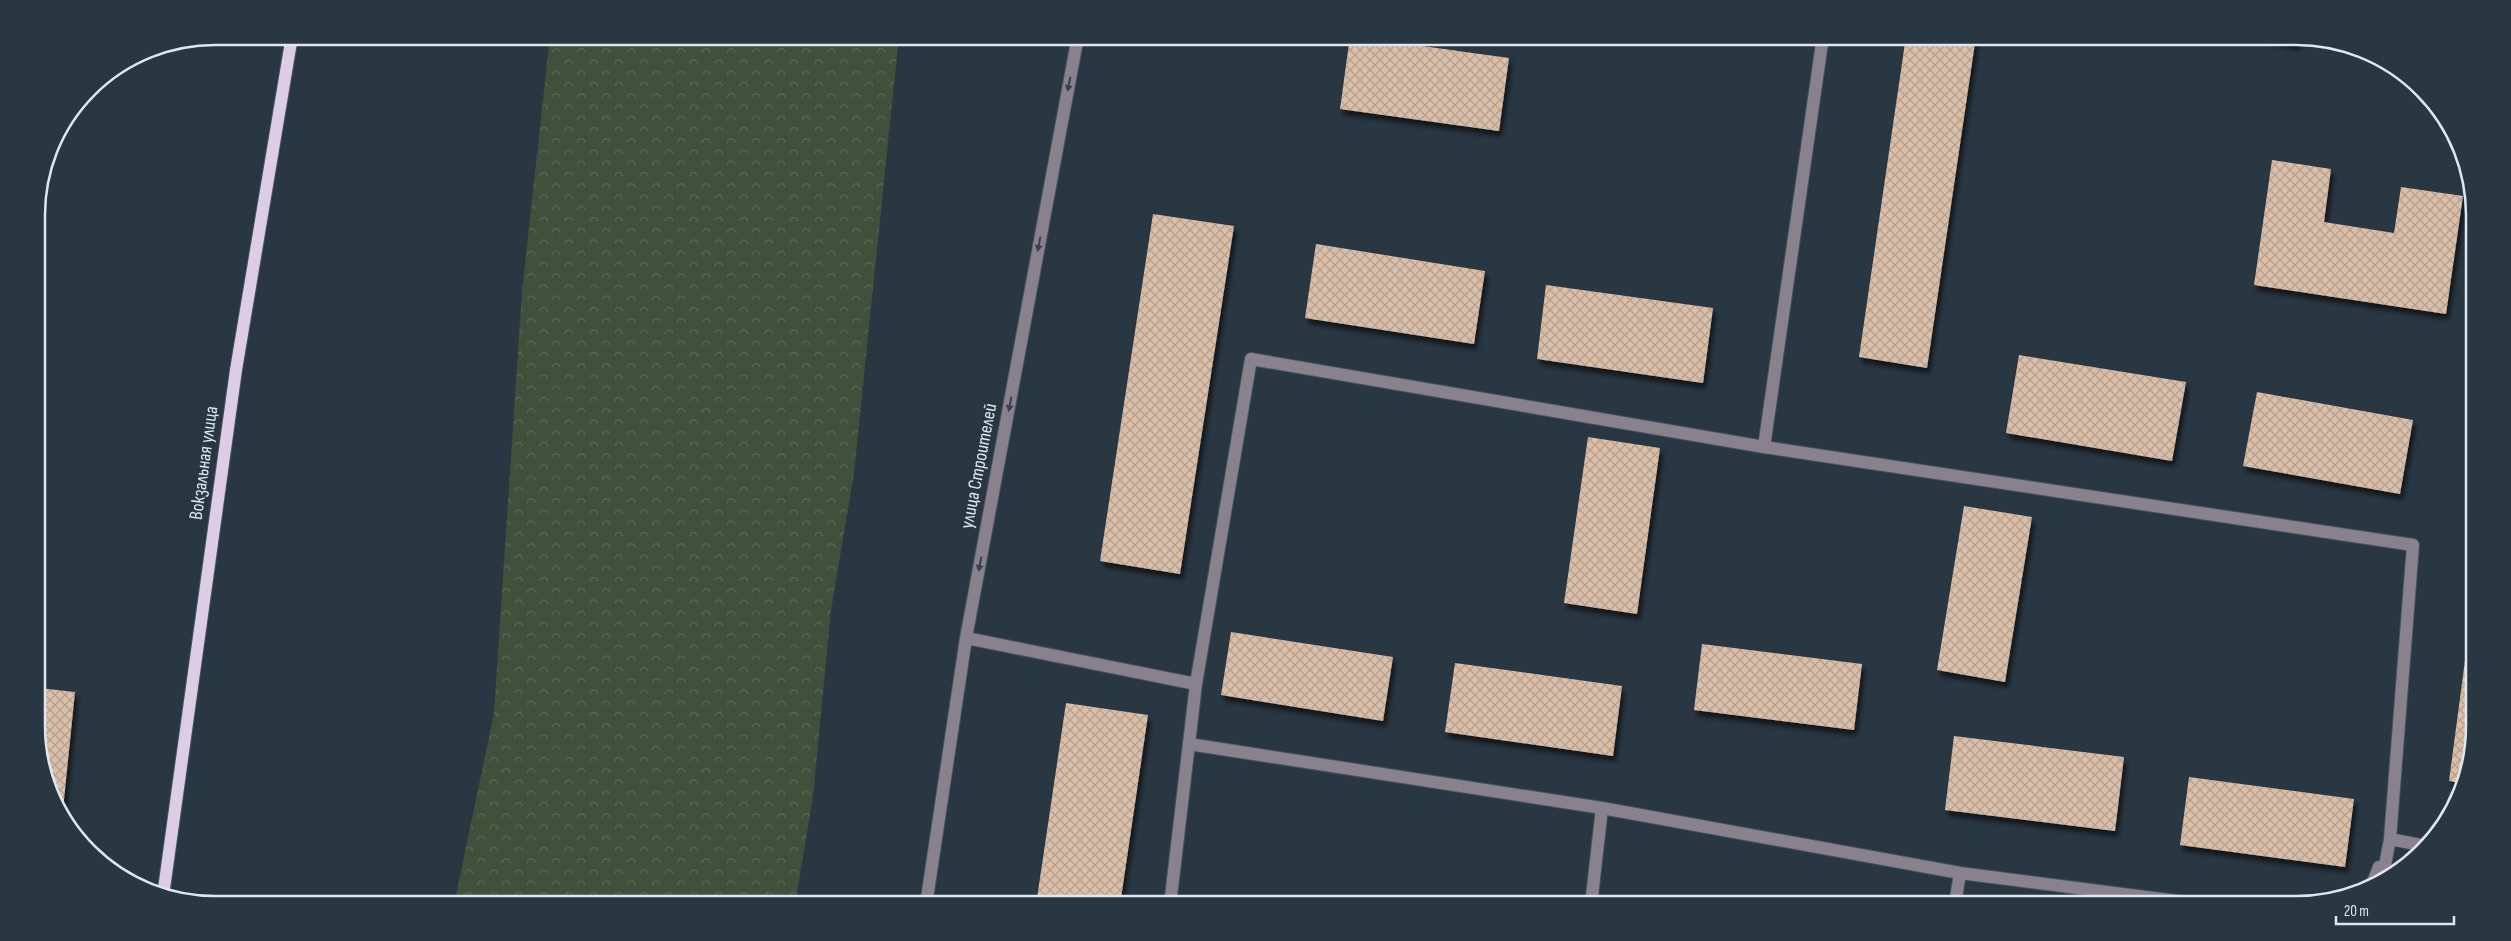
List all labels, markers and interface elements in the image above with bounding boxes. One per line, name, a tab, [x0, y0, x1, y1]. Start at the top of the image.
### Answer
one-way arrow	[1065, 77, 1073, 92]
one-way arrow	[1035, 236, 1043, 252]
one-way arrow	[1005, 396, 1013, 412]
street label: улица Строителей	[956, 401, 1002, 531]
street label: Вокзальная улица	[185, 405, 223, 521]
one-way arrow	[976, 556, 984, 572]
scale bar	[2336, 894, 2454, 926]
text: 20 m	[2344, 902, 2369, 921]

